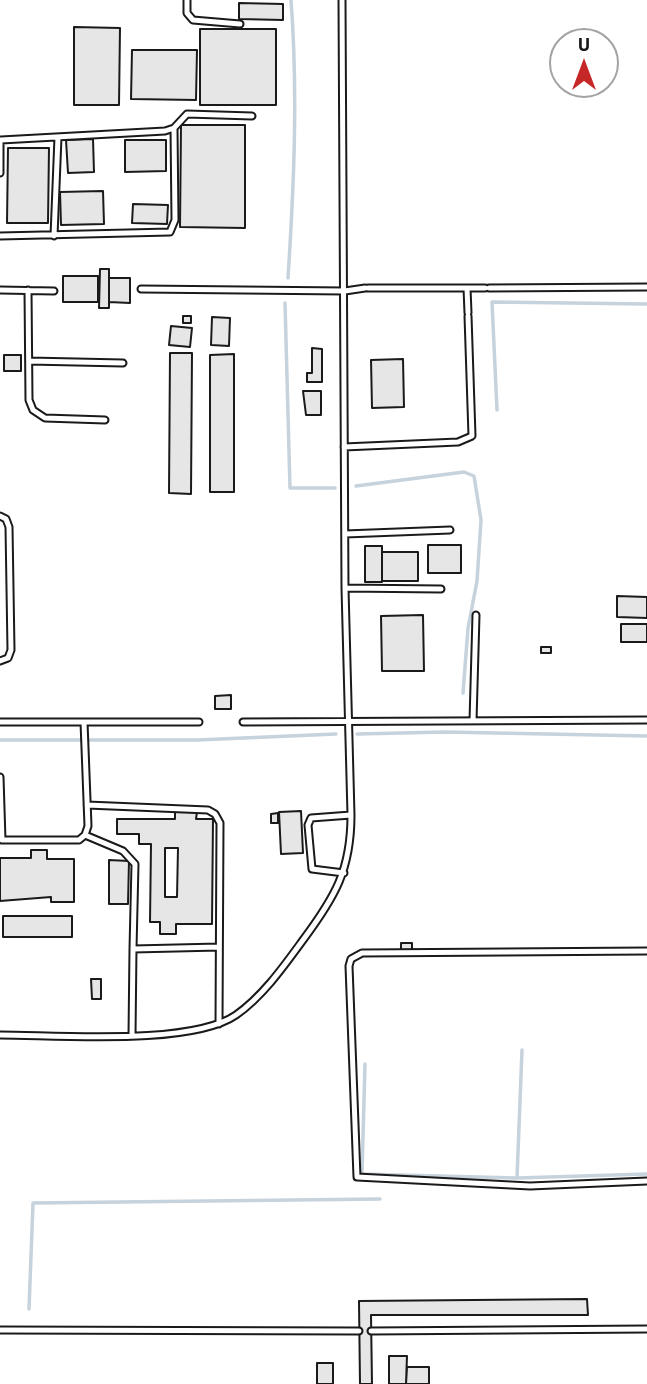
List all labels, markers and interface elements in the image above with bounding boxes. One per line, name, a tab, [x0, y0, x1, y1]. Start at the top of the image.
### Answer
north arrow	[549, 28, 619, 98]
text: U	[578, 32, 590, 55]

